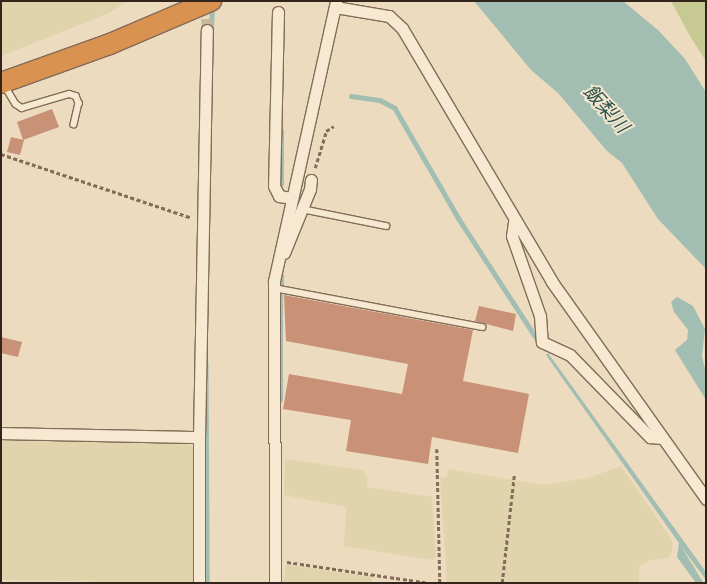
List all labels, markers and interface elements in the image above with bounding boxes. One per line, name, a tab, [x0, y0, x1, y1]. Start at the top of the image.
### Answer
water label: 飯梨川	[578, 80, 634, 138]

